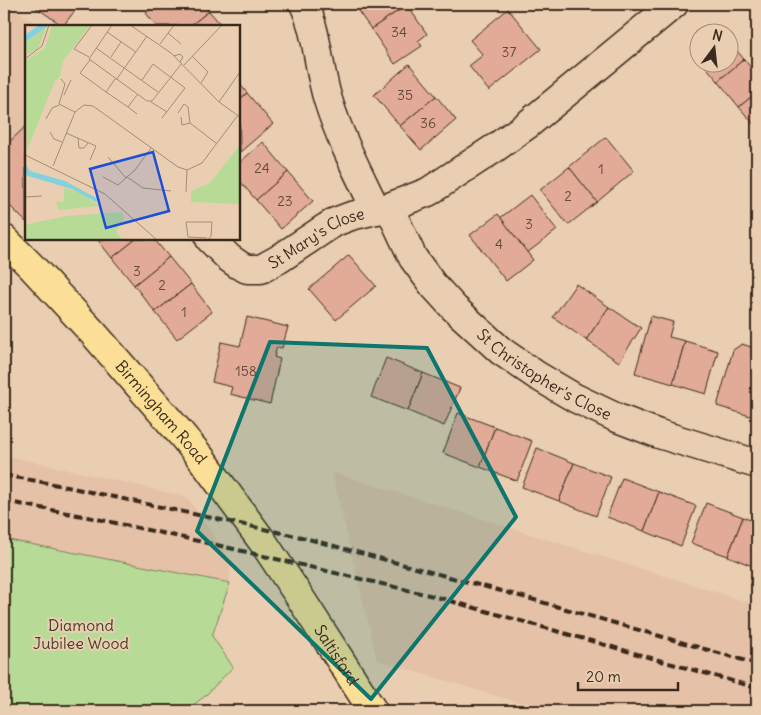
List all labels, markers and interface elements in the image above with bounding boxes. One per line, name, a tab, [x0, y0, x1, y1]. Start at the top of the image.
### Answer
north arrow	[688, 22, 738, 72]
house number: 34	[391, 23, 407, 41]
inset map	[25, 25, 240, 240]
text: N	[710, 25, 724, 45]
house number: 37	[502, 43, 517, 61]
house number: 35	[397, 86, 413, 104]
house number: 36	[420, 114, 436, 132]
house number: 24	[254, 159, 270, 177]
house number: 1	[598, 160, 604, 178]
house number: 2	[564, 187, 572, 205]
house number: 23	[277, 192, 293, 210]
street label: St Mary's Close	[265, 203, 366, 273]
house number: 3	[525, 215, 533, 233]
house number: 4	[495, 235, 503, 253]
house number: 3	[133, 262, 141, 280]
house number: 2	[158, 276, 166, 294]
house number: 1	[181, 303, 187, 321]
street label: St Christopher's Close	[473, 324, 615, 424]
street label: Birmingham Road	[111, 356, 212, 468]
house number: 158	[235, 362, 257, 380]
park label: Diamond Jubilee Wood	[33, 615, 129, 653]
street label: Saltisford	[310, 621, 364, 689]
scale bar	[578, 660, 678, 692]
text: 20 m	[586, 667, 621, 686]

